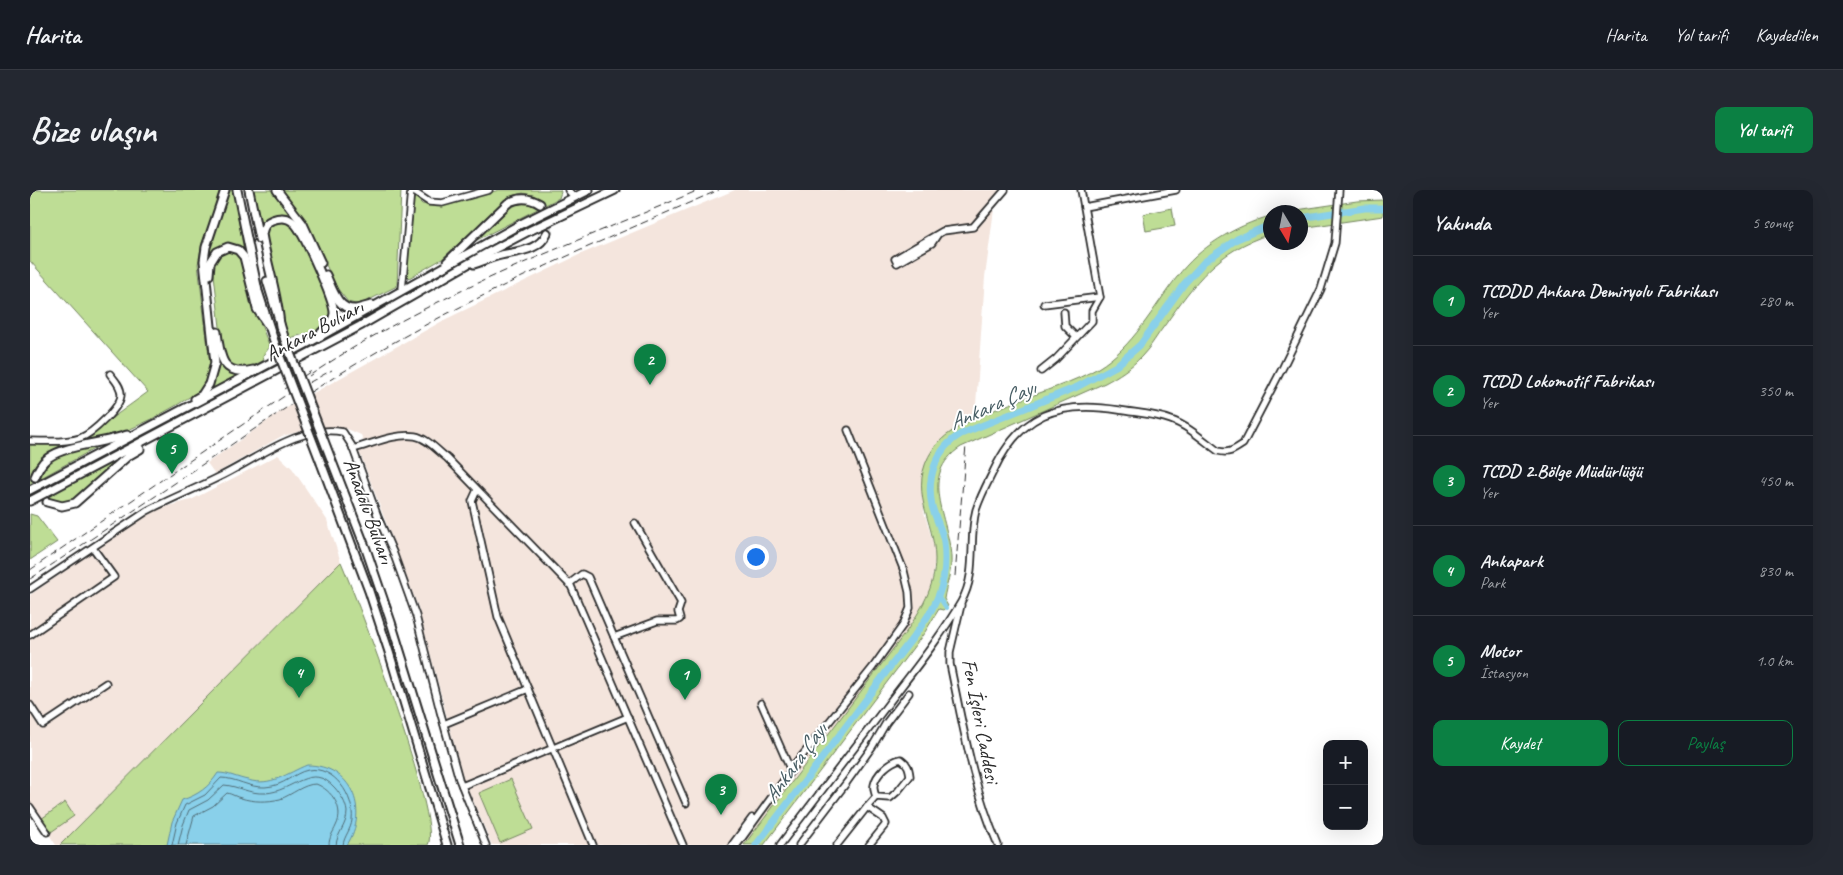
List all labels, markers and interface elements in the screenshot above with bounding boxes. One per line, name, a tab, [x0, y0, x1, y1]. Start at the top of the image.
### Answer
text: Harita	[25, 20, 81, 50]
text: Harita	[1606, 24, 1647, 46]
text: Yol tarifi	[1675, 24, 1728, 46]
text: Kaydedilen	[1756, 24, 1818, 46]
button: Yol tarifi	[1715, 107, 1813, 153]
text: Bize ulaşın	[30, 108, 156, 153]
north arrow	[1263, 205, 1308, 250]
text: Yakında	[1433, 210, 1491, 236]
text: 5 sonuç	[1752, 213, 1793, 233]
text: TCDDD Ankara Demiryolu Fabrikası	[1480, 279, 1717, 303]
text: 1	[1445, 291, 1453, 311]
text: 280 m	[1759, 291, 1793, 311]
street label: Ankara Bulvarı	[260, 293, 369, 367]
text: Yer	[1480, 303, 1498, 323]
pin: 2	[634, 344, 666, 385]
text: TCDD Lokomotif Fabrikası	[1480, 369, 1654, 393]
water label: Ankara Çayı	[944, 372, 1042, 436]
text: 2	[1445, 381, 1453, 401]
text: 350 m	[1759, 381, 1793, 401]
text: Yer	[1480, 393, 1498, 413]
pin: 5	[156, 433, 188, 474]
street label: Anadolu Bulvarı	[338, 455, 400, 568]
text: TCDD 2.Bölge Müdürlüğü	[1480, 459, 1642, 483]
text: 3	[1445, 471, 1453, 491]
text: 450 m	[1759, 471, 1793, 491]
text: Yer	[1480, 483, 1498, 503]
your location	[743, 544, 769, 570]
text: Ankapark	[1480, 549, 1543, 573]
text: 4	[1445, 561, 1453, 581]
text: 830 m	[1759, 561, 1793, 581]
text: Park	[1480, 573, 1505, 593]
text: Motor	[1480, 639, 1521, 663]
text: 5	[1446, 651, 1452, 671]
text: 1.0 km	[1756, 651, 1793, 671]
pin: 4	[283, 657, 315, 698]
street label: Fen İşleri Caddesi	[956, 657, 1006, 788]
pin: 1	[669, 659, 701, 700]
text: İstasyon	[1480, 663, 1528, 683]
water label: Ankara Çayı	[757, 715, 835, 808]
button: Kaydet	[1433, 720, 1608, 766]
button: Paylaş	[1618, 720, 1793, 766]
map controls	[1323, 740, 1368, 830]
button: +	[1323, 740, 1368, 785]
pin: 3	[705, 774, 737, 815]
button: −	[1323, 785, 1368, 830]

